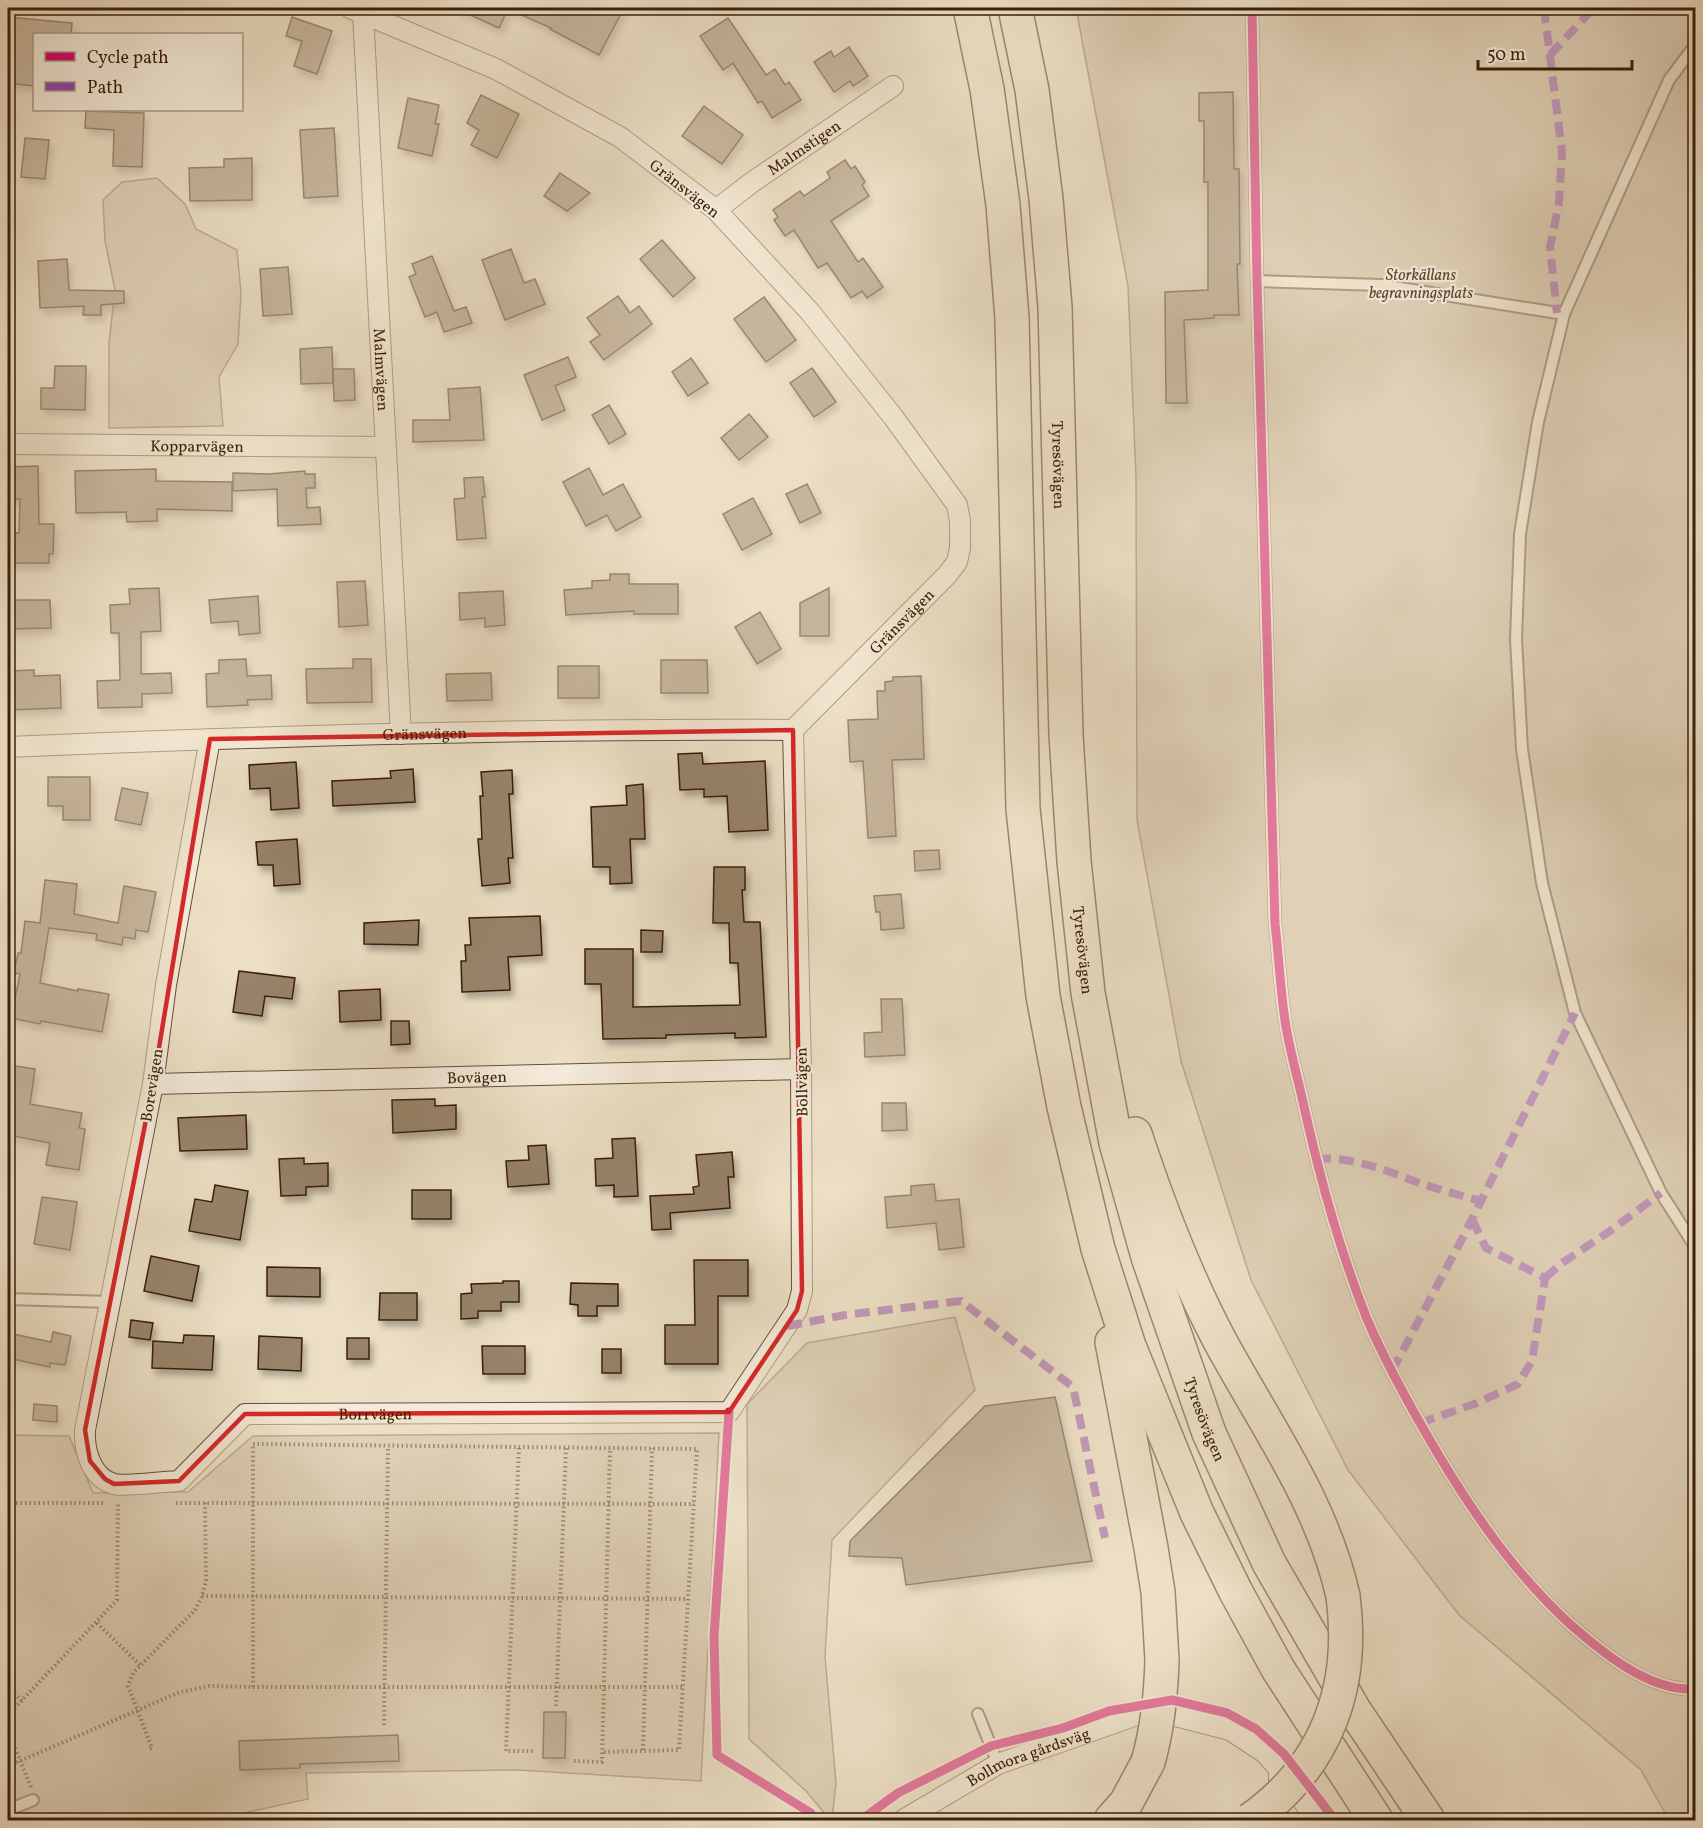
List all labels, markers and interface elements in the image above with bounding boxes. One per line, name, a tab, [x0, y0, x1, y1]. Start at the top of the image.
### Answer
legend	[33, 33, 243, 111]
scale bar	[1478, 33, 1632, 71]
text: 50 m	[1487, 43, 1526, 68]
text: Cycle path	[87, 46, 169, 71]
text: Path	[87, 76, 123, 101]
street label: Malmstigen	[764, 116, 846, 182]
street label: Gränsvägen	[644, 155, 724, 224]
park label: Storkällans begravningsplats	[1369, 265, 1473, 305]
street label: Malmvägen	[367, 328, 393, 412]
street label: Tyresövägen	[1045, 420, 1069, 510]
street label: Kopparvägen	[150, 436, 244, 459]
street label: Gränsvägen	[865, 585, 940, 660]
street label: Gränsvägen	[382, 723, 467, 747]
street label: Tyresövägen	[1066, 905, 1097, 995]
street label: Borevägen	[136, 1047, 170, 1124]
street label: Bollvägen	[791, 1047, 815, 1117]
street label: Bovägen	[447, 1067, 507, 1090]
street label: Tyresövägen	[1178, 1375, 1230, 1466]
street label: Borrvägen	[338, 1404, 412, 1427]
street label: Bollmora gårdsväg	[963, 1723, 1093, 1793]

